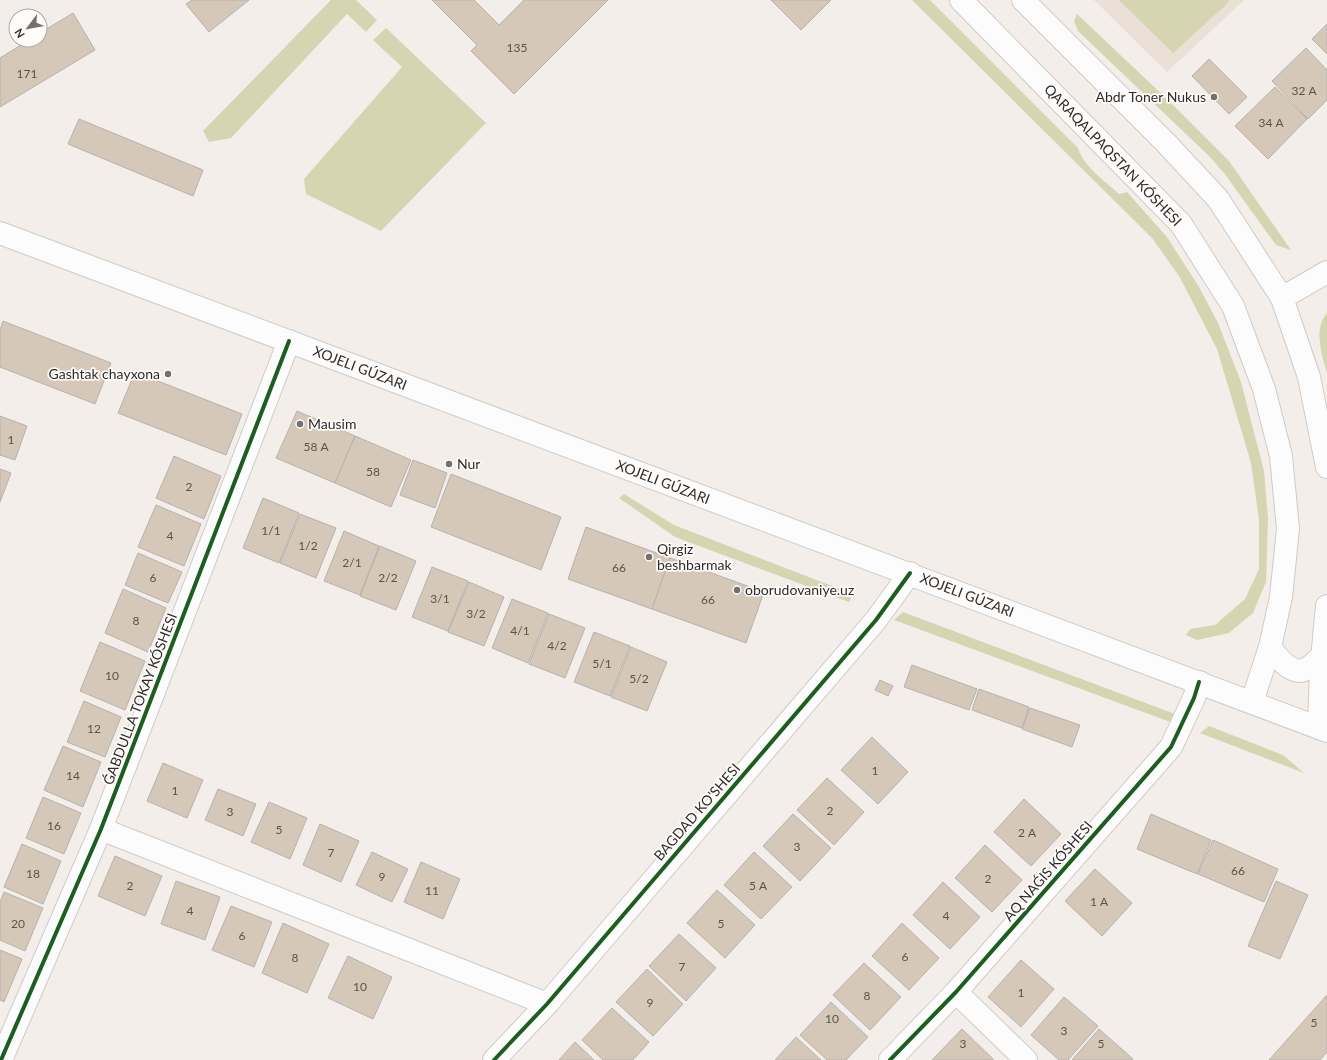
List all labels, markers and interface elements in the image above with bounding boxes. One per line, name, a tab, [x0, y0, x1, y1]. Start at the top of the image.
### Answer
north arrow	[8, 8, 48, 48]
text: N	[11, 27, 27, 41]
house number: 135	[507, 40, 527, 55]
house number: 171	[17, 66, 37, 81]
street label: QARAQALPAQSTAN KÓSHESI	[1041, 80, 1186, 229]
house number: 32 А	[1291, 83, 1317, 98]
place label: Abdr Toner Nukus	[1095, 88, 1206, 105]
marker: Abdr Toner Nukus	[1209, 92, 1219, 102]
house number: 34 А	[1258, 115, 1284, 130]
street label: XOJELI GÚZARI	[311, 342, 410, 393]
place label: Gashtak chayxona	[49, 365, 160, 382]
marker: Gashtak chayxona	[163, 369, 173, 379]
place label: Mausim	[308, 415, 357, 432]
marker: Mausim	[295, 419, 305, 429]
house number: 1	[8, 432, 15, 447]
house number: 58 А	[303, 439, 329, 454]
place label: Nur	[457, 455, 480, 472]
street label: XOJELI GÚZARI	[614, 456, 713, 507]
marker: Nur	[444, 459, 454, 469]
house number: 58	[366, 464, 380, 479]
house number: 2	[186, 479, 193, 494]
house number: 1/1	[261, 523, 281, 538]
house number: 4	[167, 528, 174, 543]
house number: 1/2	[298, 538, 318, 553]
place label: Qirgiz beshbarmak	[657, 540, 732, 573]
marker: Qirgiz beshbarmak	[644, 552, 654, 562]
house number: 2/1	[342, 555, 362, 570]
house number: 66	[612, 560, 626, 575]
street label: XOJELI GÚZARI	[918, 569, 1017, 620]
house number: 6	[150, 570, 157, 585]
house number: 2/2	[378, 570, 398, 585]
place label: oborudovaniye.uz	[745, 581, 854, 598]
marker: oborudovaniye.uz	[732, 585, 742, 595]
house number: 3/1	[430, 591, 450, 606]
house number: 66	[701, 592, 715, 607]
house number: 3/2	[466, 606, 486, 621]
street label: ǴABDULLA TOKAY KÓSHESI	[99, 611, 180, 787]
house number: 8	[133, 613, 140, 628]
house number: 4/1	[510, 623, 530, 638]
house number: 4/2	[547, 638, 567, 653]
house number: 5/1	[592, 656, 612, 671]
house number: 10	[105, 668, 119, 683]
house number: 5/2	[629, 671, 649, 686]
house number: 12	[87, 721, 101, 736]
street label: BAGDAD KO'SHESI	[650, 760, 743, 864]
house number: 1	[872, 763, 879, 778]
house number: 14	[66, 768, 80, 783]
house number: 1	[172, 783, 179, 798]
house number: 2	[827, 803, 834, 818]
house number: 3	[227, 804, 234, 819]
street label: AQ NAǴIS KÓSHESI	[1000, 817, 1096, 924]
house number: 16	[47, 818, 61, 833]
house number: 5	[276, 822, 283, 837]
house number: 2 А	[1018, 825, 1037, 840]
house number: 3	[794, 839, 801, 854]
house number: 7	[328, 845, 335, 860]
house number: 66	[1231, 863, 1245, 878]
house number: 18	[26, 866, 40, 881]
house number: 9	[379, 869, 386, 884]
house number: 2	[985, 871, 992, 886]
house number: 2	[127, 878, 134, 893]
house number: 5 А	[749, 878, 768, 893]
house number: 11	[425, 883, 439, 898]
house number: 1 А	[1090, 894, 1109, 909]
house number: 4	[187, 903, 194, 918]
house number: 4	[943, 908, 950, 923]
house number: 20	[11, 916, 25, 931]
house number: 5	[718, 916, 725, 931]
house number: 6	[239, 928, 246, 943]
house number: 6	[902, 949, 909, 964]
house number: 8	[292, 950, 299, 965]
house number: 7	[679, 959, 686, 974]
house number: 10	[353, 979, 367, 994]
house number: 1	[1018, 985, 1025, 1000]
house number: 8	[864, 988, 871, 1003]
house number: 9	[647, 995, 654, 1010]
house number: 10	[825, 1011, 839, 1026]
house number: 5	[1311, 1015, 1318, 1030]
house number: 3	[1061, 1023, 1068, 1038]
house number: 3	[960, 1036, 967, 1051]
house number: 5	[1098, 1036, 1105, 1051]

